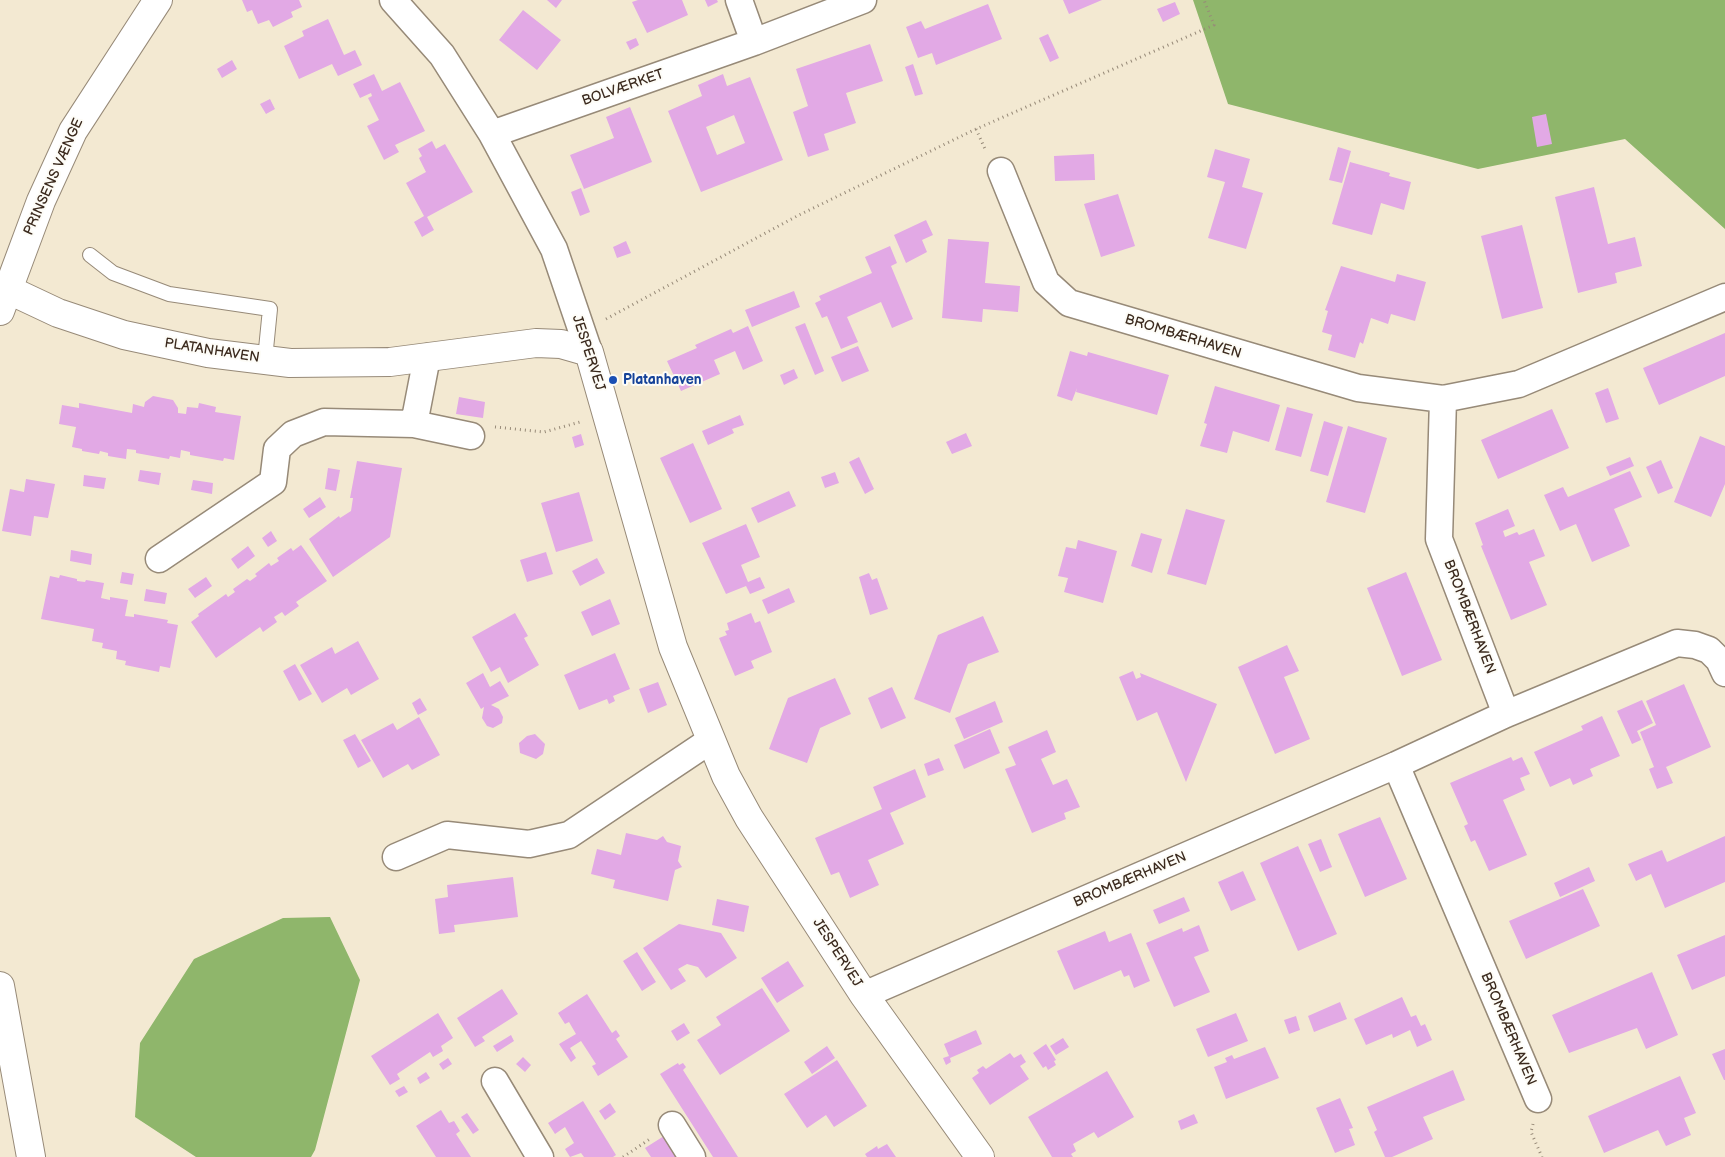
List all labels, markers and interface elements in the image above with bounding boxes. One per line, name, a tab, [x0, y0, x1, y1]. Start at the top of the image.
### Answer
street label: BOLVÆRKET	[580, 66, 666, 110]
street label: PRINSENS VÆNGE	[21, 116, 87, 238]
street label: BROMBÆRHAVEN	[1123, 311, 1243, 363]
street label: JESPERVEJ	[568, 313, 608, 393]
street label: PLATANHAVEN	[163, 335, 261, 367]
place label: Platanhaven	[623, 372, 702, 388]
marker: Platanhaven	[607, 374, 619, 386]
street label: BROMBÆRHAVEN	[1439, 557, 1499, 677]
street label: BROMBÆRHAVEN	[1071, 849, 1189, 911]
street label: JESPERVEJ	[809, 915, 865, 991]
street label: BROMBÆRHAVEN	[1477, 970, 1539, 1088]

